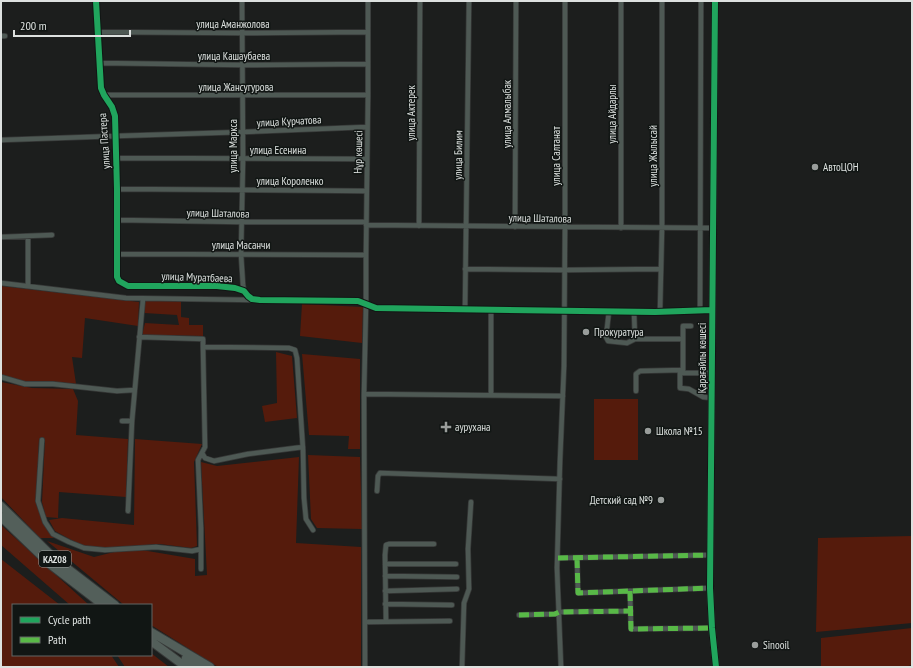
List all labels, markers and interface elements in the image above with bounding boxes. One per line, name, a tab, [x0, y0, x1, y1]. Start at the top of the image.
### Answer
scale bar	[14, 12, 130, 38]
street label: улица Аманжолова	[196, 17, 270, 31]
text: 200 m	[20, 18, 47, 33]
street label: улица Кашаубаева	[198, 49, 270, 63]
street label: улица Алмалыбак	[500, 79, 514, 148]
street label: улица Жансугурова	[199, 80, 273, 94]
street label: улица Актерек	[404, 84, 418, 141]
street label: улица Айдарлы	[605, 84, 619, 144]
street label: улица Курчатова	[256, 112, 322, 130]
street label: улица Пастера	[95, 113, 113, 169]
street label: улица Маркса	[226, 119, 240, 173]
street label: улица Жылысай	[646, 125, 660, 187]
street label: улица Салтанат	[549, 126, 563, 186]
street label: Нұр көшесі	[351, 130, 365, 174]
street label: улица Билим	[451, 130, 465, 180]
street label: улица Есенина	[250, 143, 306, 157]
place label: АвтоЦОН	[823, 160, 859, 174]
marker: АвтоЦОН	[810, 162, 820, 172]
street label: улица Короленко	[257, 174, 324, 188]
street label: улица Шаталова	[186, 205, 250, 221]
street label: улица Шаталова	[508, 210, 572, 226]
street label: улица Масанчи	[212, 238, 270, 252]
street label: улица Муратбаева	[161, 269, 233, 285]
street label: Қарағайлы көшесі	[695, 323, 709, 393]
place label: Прокуратура	[594, 325, 644, 339]
marker: Прокуратура	[581, 327, 591, 337]
place label: аурухана	[455, 420, 490, 434]
marker: аурухана	[440, 421, 452, 433]
place label: Школа №15	[656, 424, 703, 438]
marker: Школа №15	[643, 426, 653, 436]
place label: Детский сад №9	[590, 493, 653, 507]
marker: Детский сад №9	[656, 495, 666, 505]
road number: KAZ08	[39, 551, 71, 567]
legend	[12, 604, 152, 656]
text: Cycle path	[48, 612, 91, 627]
text: Path	[48, 632, 66, 647]
place label: Sinooil	[763, 638, 790, 652]
marker: Sinooil	[750, 640, 760, 650]

